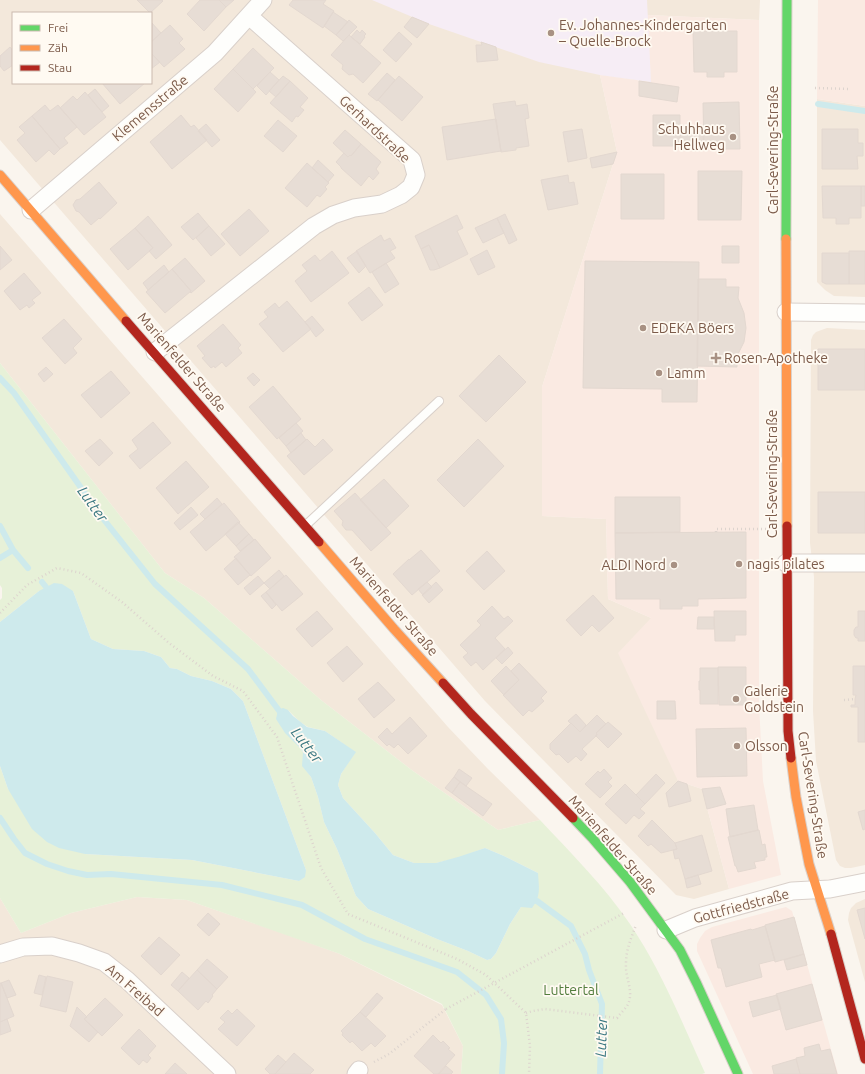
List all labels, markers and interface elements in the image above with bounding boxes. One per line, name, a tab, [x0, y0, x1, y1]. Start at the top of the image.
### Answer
legend	[12, 12, 152, 84]
place label: Ev. Johannes-Kindergarten – Quelle-Brock	[558, 17, 727, 49]
text: Frei	[48, 21, 68, 34]
marker: Ev. Johannes-Kindergarten – Quelle-Brock	[546, 28, 556, 38]
text: Zäh	[48, 41, 68, 54]
text: Stau	[48, 61, 72, 74]
street label: Klemensstraße	[109, 72, 191, 144]
street label: Carl-Severing-Straße	[765, 86, 781, 214]
street label: Gerhardstraße	[336, 92, 414, 166]
place label: Schuhhaus Hellweg	[658, 121, 725, 153]
marker: Schuhhaus Hellweg	[728, 132, 738, 142]
street label: Marienfelder Straße	[134, 309, 230, 415]
place label: EDEKA Böers	[651, 320, 734, 336]
marker: EDEKA Böers	[638, 323, 648, 333]
place label: Rosen-Apotheke	[724, 350, 828, 366]
marker: Rosen-Apotheke	[711, 353, 721, 363]
place label: Lamm	[667, 365, 706, 381]
marker: Lamm	[654, 368, 664, 378]
street label: Carl-Severing-Straße	[764, 410, 780, 538]
water label: Lutter	[74, 483, 112, 526]
street label: Marienfelder Straße	[346, 553, 442, 659]
place label: nagis pilates	[747, 556, 825, 572]
place label: ALDI Nord	[601, 557, 666, 573]
marker: nagis pilates	[734, 559, 744, 569]
marker: ALDI Nord	[669, 560, 679, 570]
place label: Galerie Goldstein	[744, 683, 804, 715]
marker: Galerie Goldstein	[731, 694, 741, 704]
water label: Lutter	[288, 724, 327, 767]
street label: Carl-Severing-Straße	[795, 730, 831, 860]
place label: Olsson	[745, 738, 788, 754]
marker: Olsson	[732, 741, 742, 751]
street label: Marienfelder Straße	[565, 792, 661, 898]
street label: Gottfriedstraße	[691, 886, 791, 926]
street label: Am Freibad	[103, 961, 167, 1019]
park label: Luttertal	[543, 982, 599, 998]
water label: Lutter	[592, 1015, 610, 1057]

